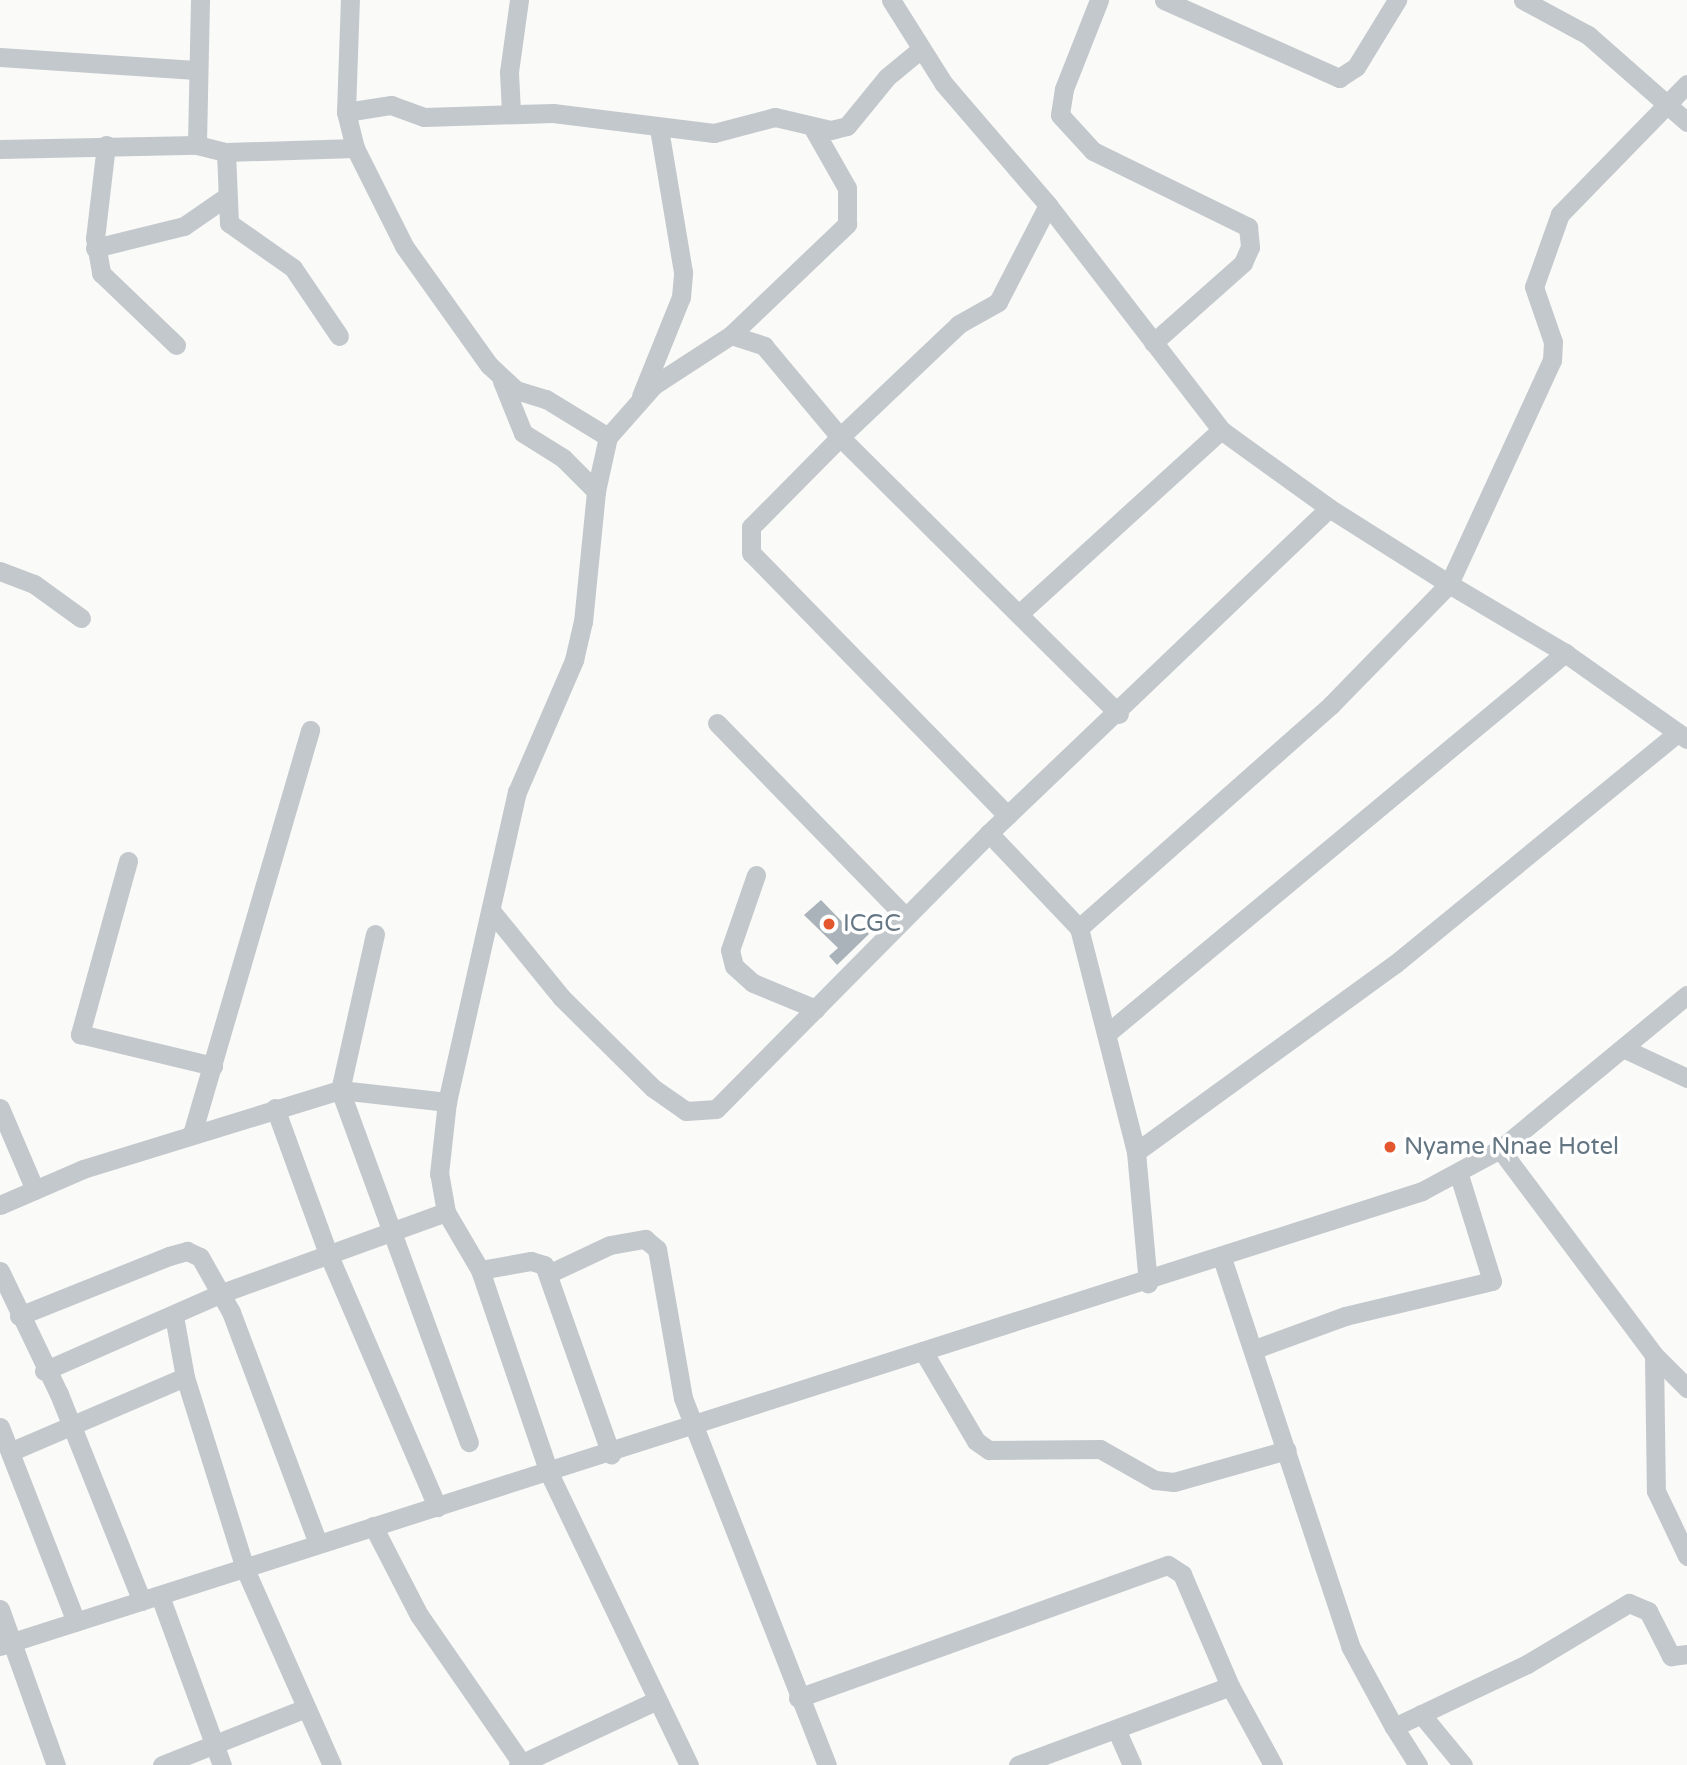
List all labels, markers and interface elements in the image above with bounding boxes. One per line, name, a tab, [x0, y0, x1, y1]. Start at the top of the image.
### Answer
place label: ICGC	[843, 910, 901, 938]
marker: ICGC	[821, 916, 837, 932]
place label: Nyame Nnae Hotel	[1404, 1133, 1619, 1161]
marker: Nyame Nnae Hotel	[1382, 1139, 1398, 1155]

